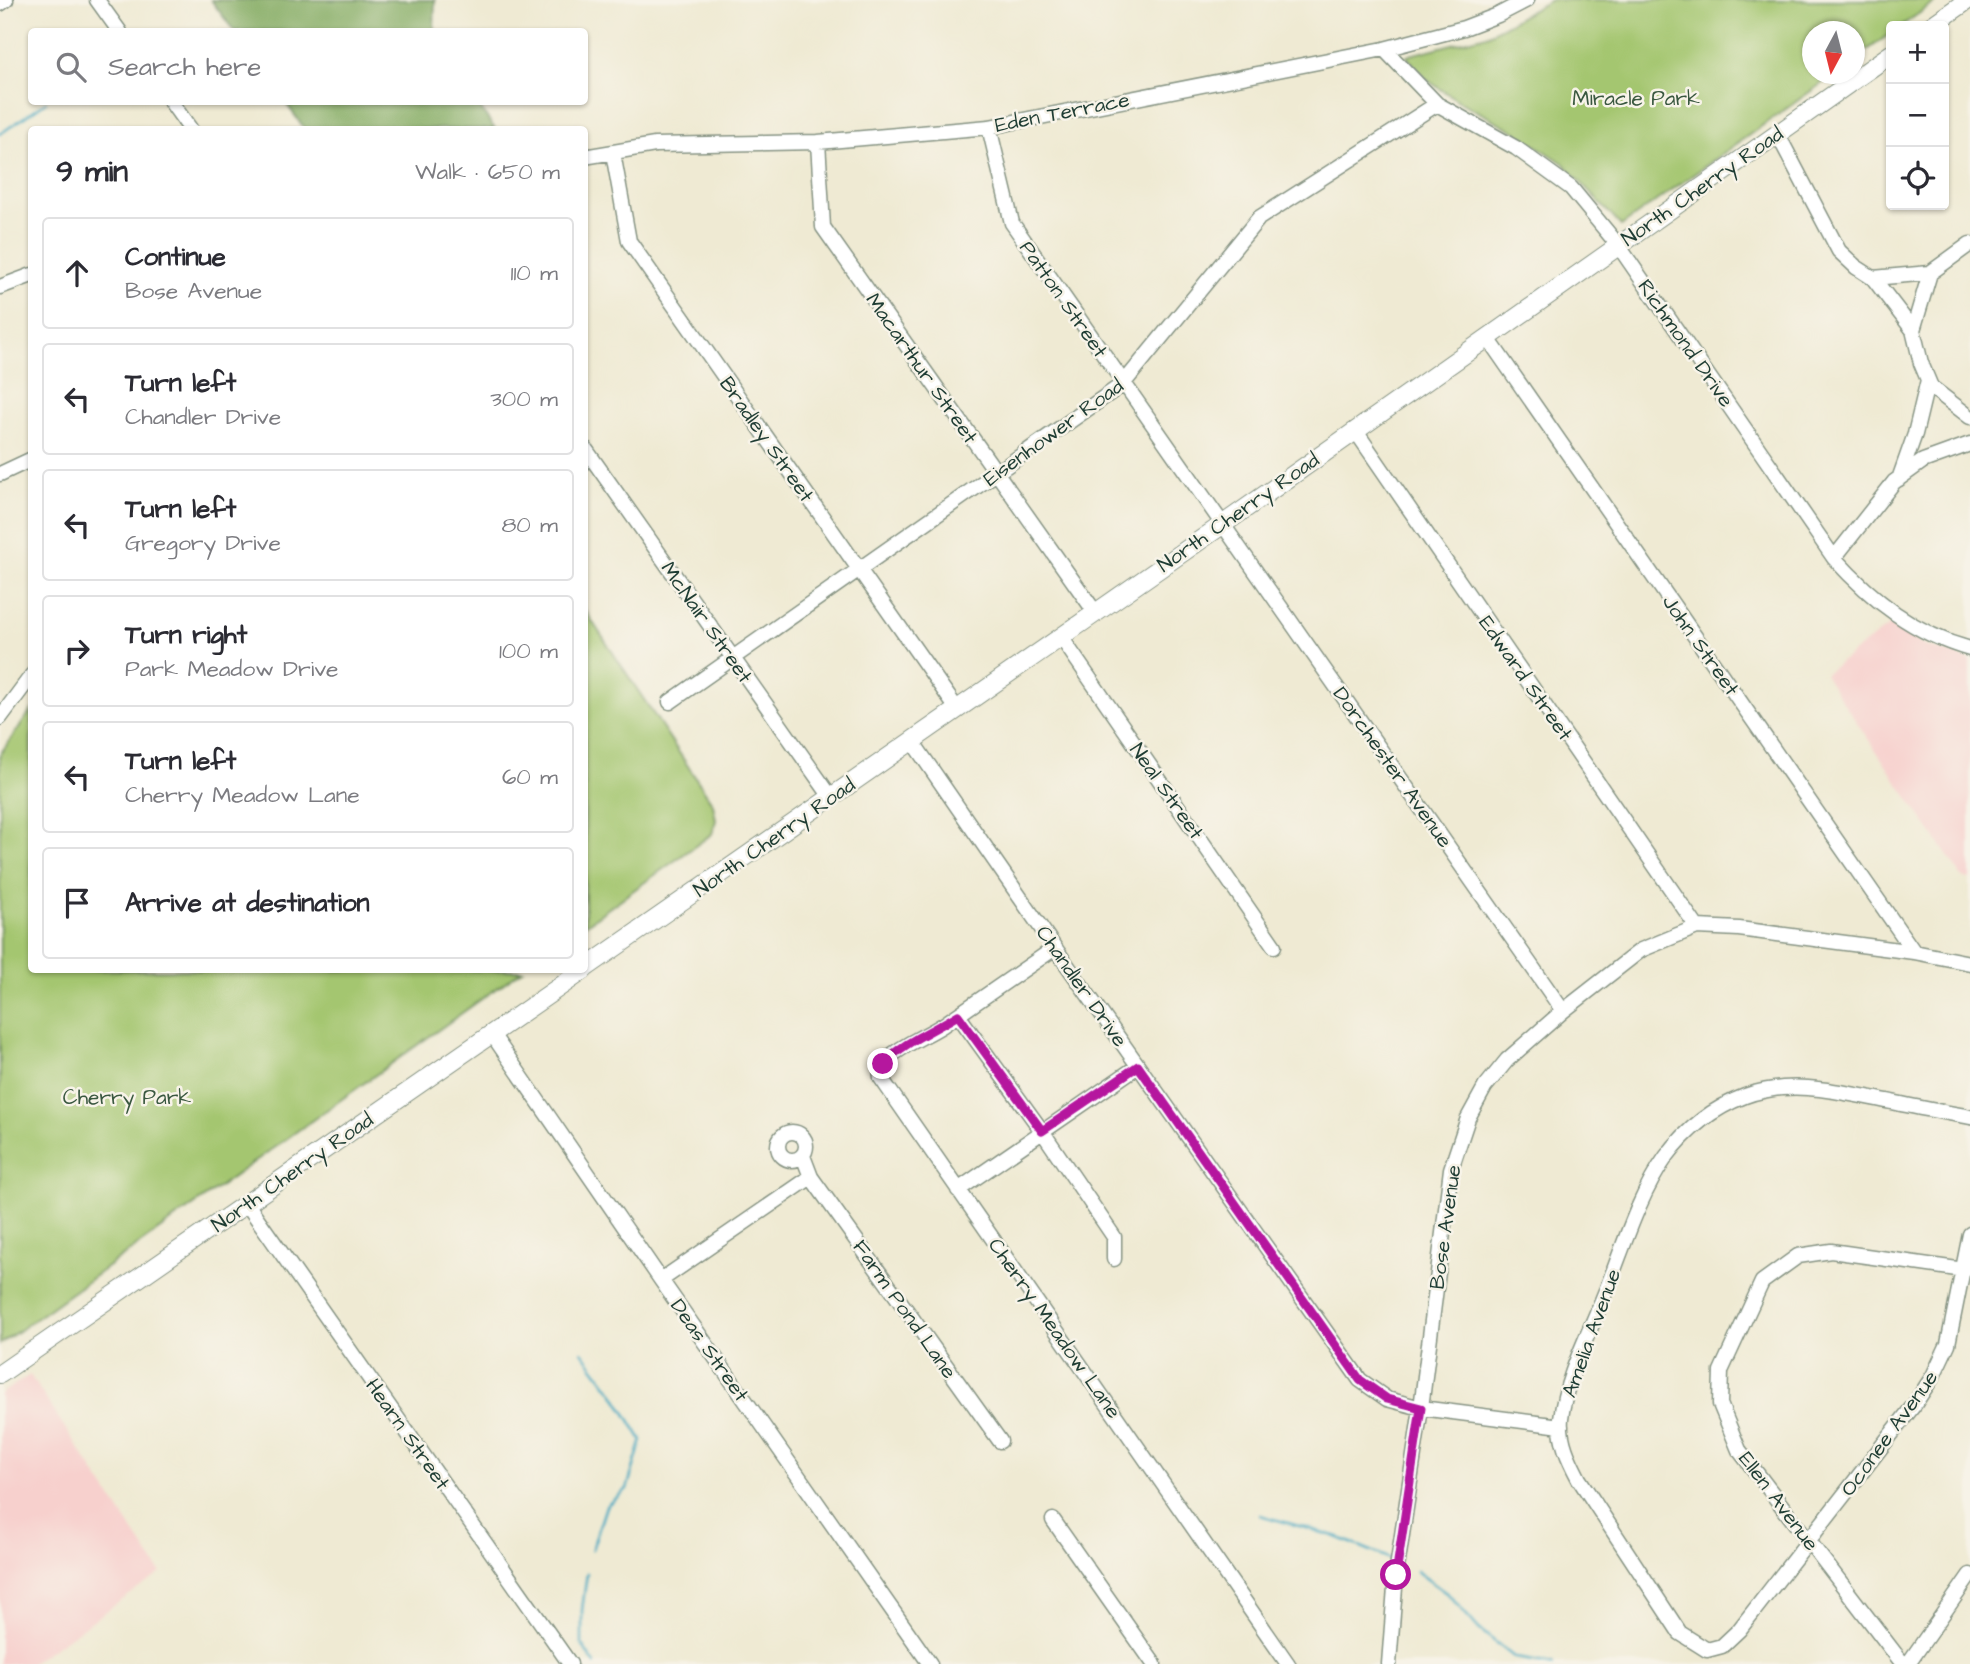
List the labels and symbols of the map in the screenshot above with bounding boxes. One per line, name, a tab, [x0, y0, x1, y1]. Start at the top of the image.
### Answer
north arrow	[1802, 21, 1865, 84]
park label: Miracle Park	[1572, 84, 1700, 113]
street label: Eden Terrace	[992, 85, 1132, 140]
street label: North Cherry Road	[1615, 119, 1791, 255]
street label: Patton Street	[1013, 235, 1115, 364]
street label: Richmond Drive	[1631, 273, 1741, 413]
street label: Macarthur Street	[859, 287, 985, 450]
street label: Bradley Street	[711, 371, 821, 510]
street label: Eisenhower Road	[977, 372, 1129, 493]
street label: North Cherry Road	[1151, 445, 1327, 581]
street label: McNair Street	[654, 556, 760, 689]
street label: John Street	[1655, 589, 1746, 702]
street label: Edward Street	[1472, 610, 1580, 747]
street label: Dorchester Avenue	[1326, 681, 1459, 854]
street label: Neal Street	[1123, 737, 1211, 846]
street label: North Cherry Road	[687, 770, 863, 906]
street label: Chandler Drive	[1029, 920, 1134, 1053]
route end	[867, 1048, 898, 1079]
park label: Cherry Park	[63, 1083, 191, 1114]
street label: North Cherry Road	[205, 1105, 381, 1241]
street label: Bose Avenue	[1422, 1163, 1469, 1291]
street label: Cherry Meadow Lane	[980, 1232, 1128, 1425]
street label: Farm Pond Lane	[846, 1234, 963, 1385]
street label: Amelia Avenue	[1555, 1265, 1628, 1402]
street label: Deas Street	[663, 1293, 756, 1408]
street label: Oconee Avenue	[1834, 1364, 1945, 1502]
street label: Hearn Street	[358, 1373, 457, 1496]
street label: Ellen Avenue	[1732, 1446, 1826, 1557]
route start	[1380, 1559, 1411, 1590]

